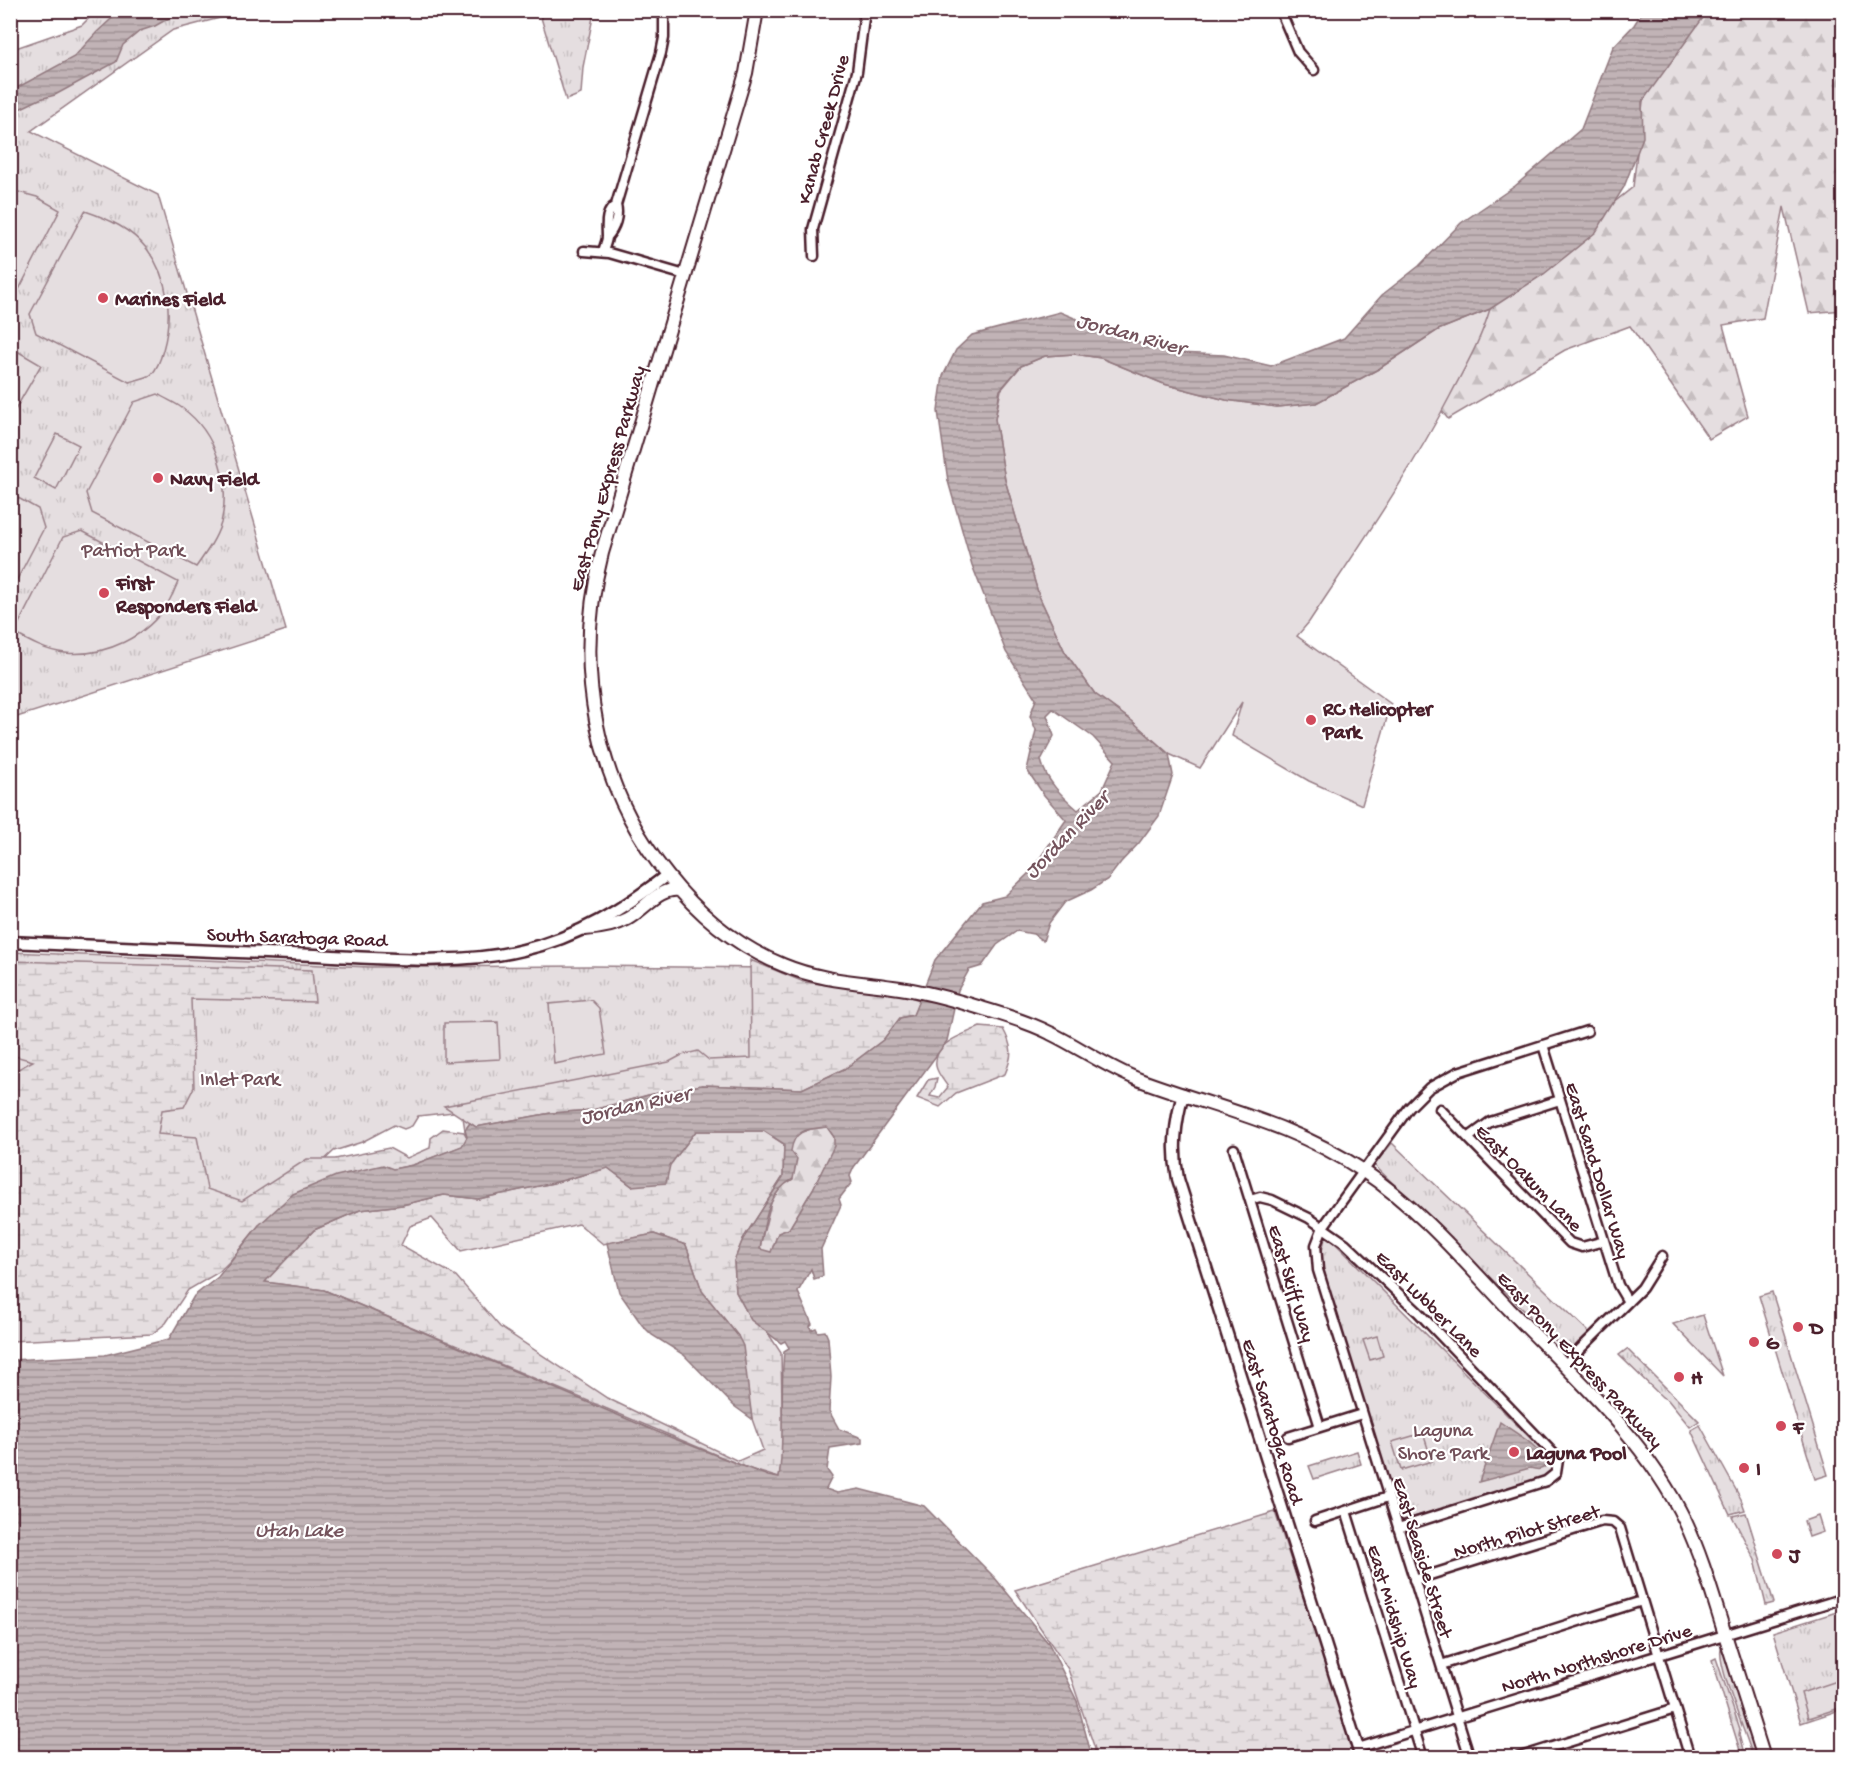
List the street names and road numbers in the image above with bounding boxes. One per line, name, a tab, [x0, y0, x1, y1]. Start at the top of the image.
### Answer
street label: Kanab Creek Drive	[794, 52, 857, 207]
street label: East Pony Express Parkway	[566, 363, 653, 594]
street label: South Saratoga Road	[206, 925, 390, 954]
street label: East Sand Dollar Way	[1558, 1080, 1633, 1262]
street label: East Oakum Lane	[1469, 1121, 1587, 1238]
street label: East Skiff Way	[1261, 1223, 1318, 1346]
street label: East Lubber Lane	[1369, 1247, 1486, 1364]
street label: East Pony Express Parkway	[1490, 1268, 1667, 1455]
street label: East Saratoga Road	[1235, 1336, 1307, 1510]
street label: East Seaside Street	[1385, 1475, 1457, 1643]
street label: North Pilot Street	[1451, 1501, 1604, 1565]
street label: East Midship Way	[1360, 1543, 1425, 1692]
street label: North Northshore Drive	[1499, 1620, 1696, 1700]

